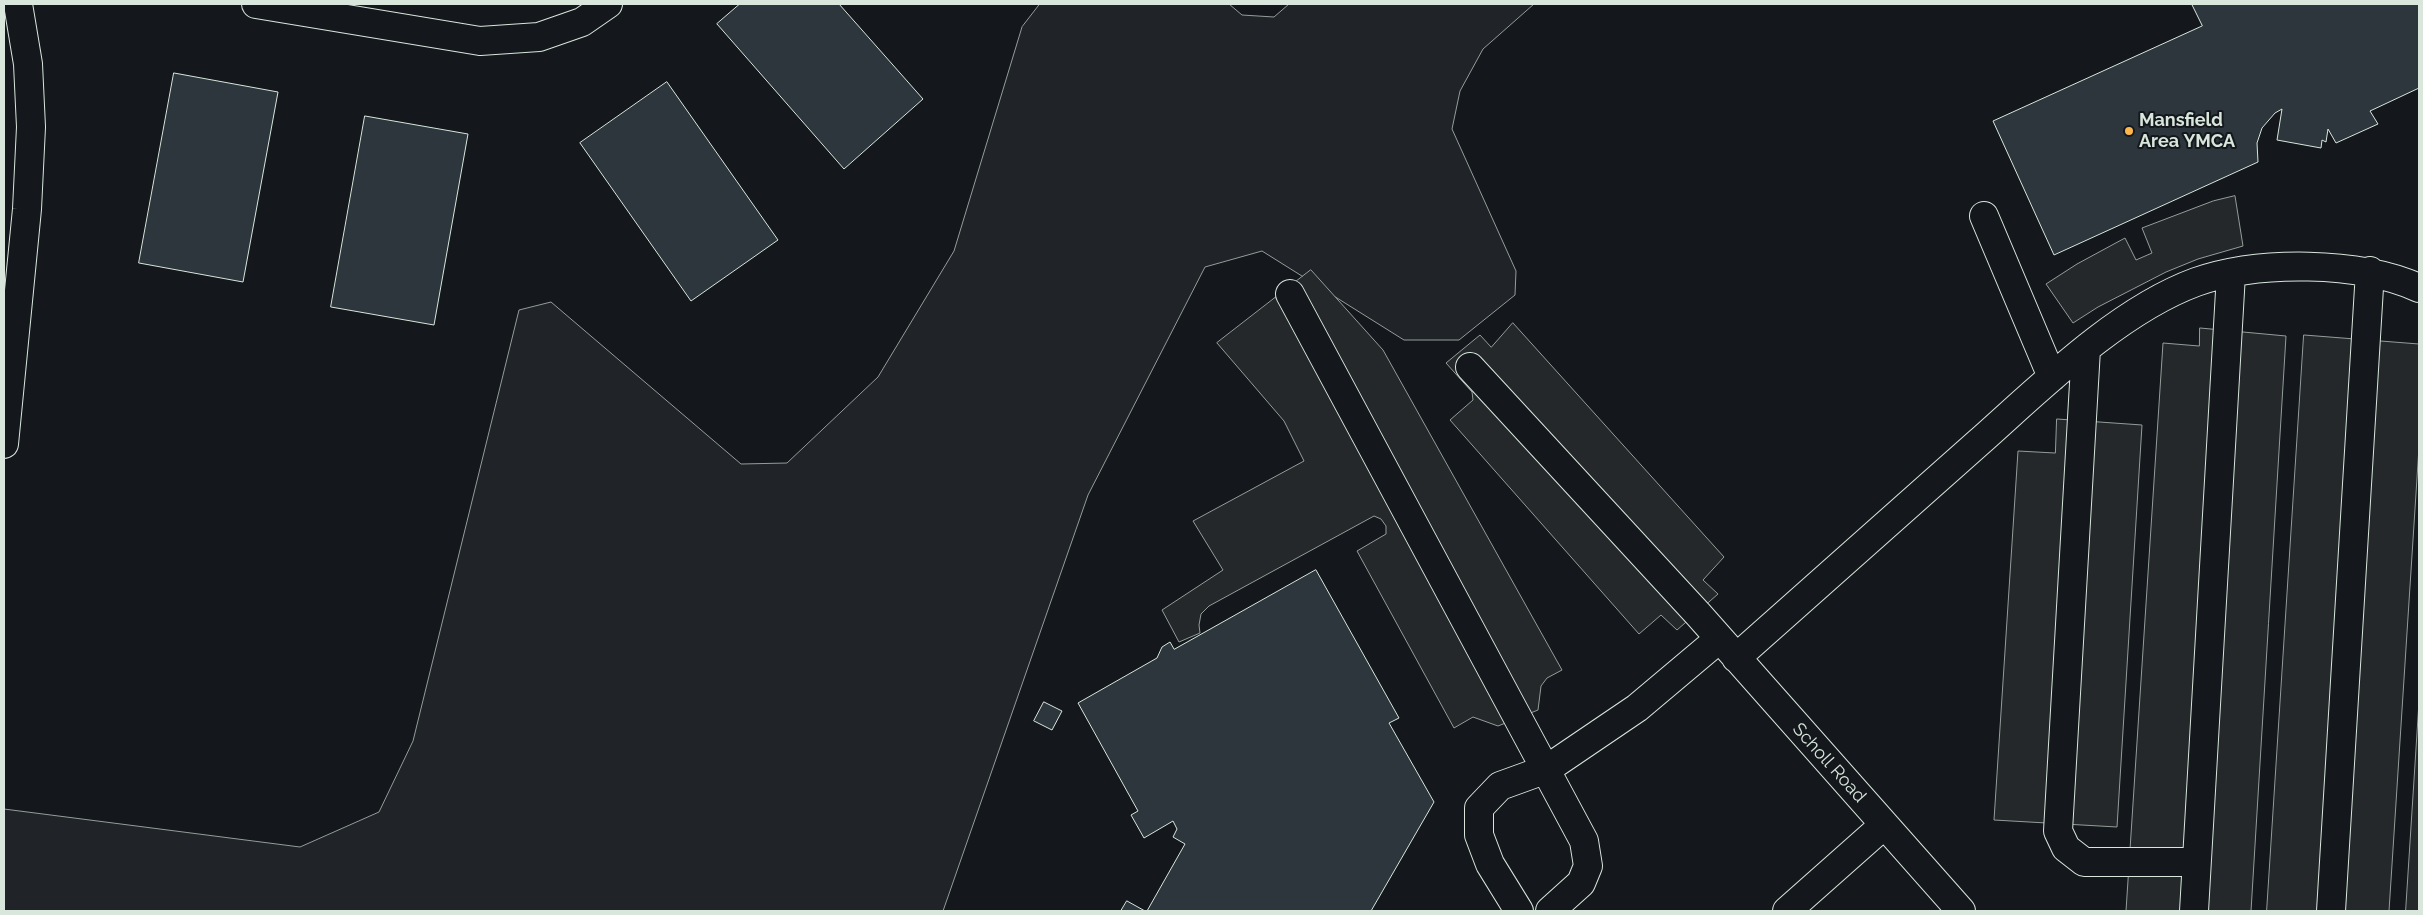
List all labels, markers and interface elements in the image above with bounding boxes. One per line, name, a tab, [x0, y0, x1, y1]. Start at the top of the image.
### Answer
place label: Mansfield Area YMCA	[2139, 110, 2235, 152]
marker: Mansfield Area YMCA	[2123, 125, 2135, 137]
street label: Scholl Road	[1788, 719, 1870, 807]

